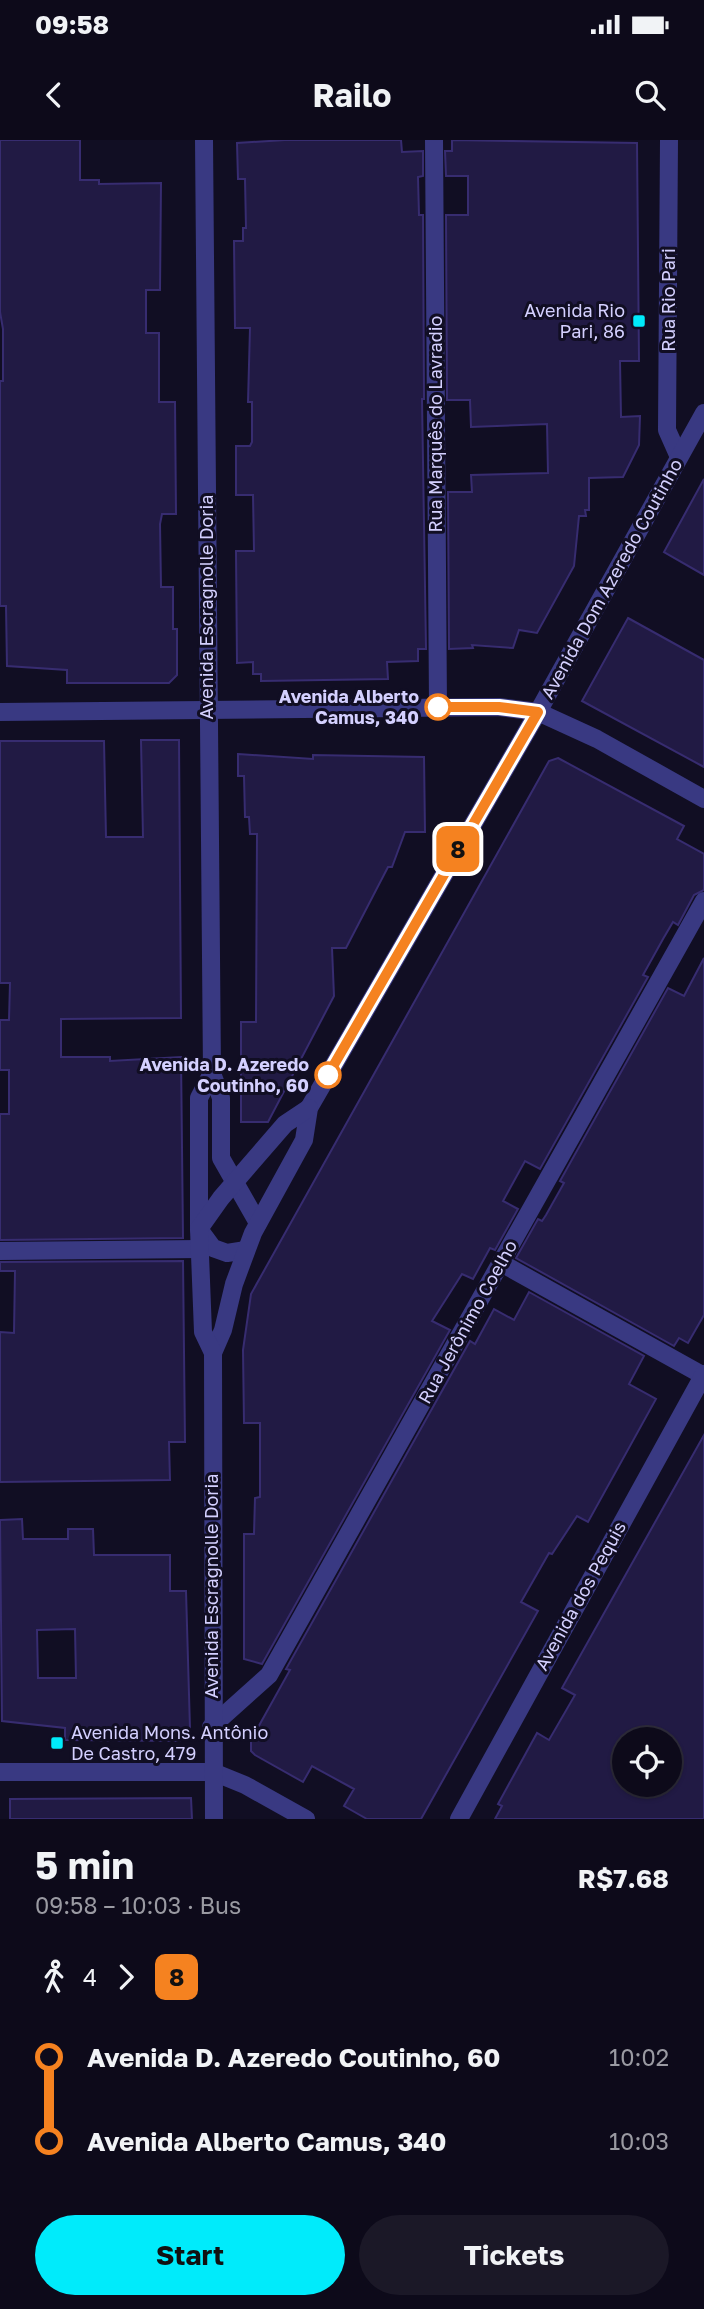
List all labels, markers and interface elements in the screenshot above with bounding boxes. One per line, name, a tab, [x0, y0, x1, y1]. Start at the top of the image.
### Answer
text: 09:58	[35, 9, 109, 40]
icon: back	[35, 76, 73, 114]
text: Railo	[313, 76, 391, 114]
icon: search	[631, 76, 669, 114]
street label: Rua Rio Pari	[657, 248, 679, 352]
place label: Avenida Rio Pari, 86	[524, 299, 625, 342]
marker: Avenida Rio Pari, 86	[631, 313, 647, 329]
street label: Rua Marquês do Lavradio	[424, 316, 446, 532]
street label: Avenida Dom Azeredo Coutinho	[536, 455, 686, 702]
street label: Avenida Escragnolle Doria	[195, 495, 217, 719]
place label: Avenida Alberto Camus, 340	[279, 685, 419, 728]
marker: Avenida Alberto Camus, 340	[425, 694, 451, 720]
line badge: 8	[435, 826, 481, 872]
text: 8	[450, 834, 466, 863]
place label: Avenida D. Azeredo Coutinho, 60	[139, 1053, 309, 1096]
marker: Avenida D. Azeredo Coutinho, 60	[315, 1062, 341, 1088]
street label: Rua Jerônimo Coelho	[413, 1236, 521, 1407]
street label: Avenida Escragnolle Doria	[200, 1474, 222, 1698]
street label: Avenida dos Pequis	[530, 1517, 630, 1674]
place label: Avenida Mons. Antônio De Castro, 479	[71, 1721, 268, 1764]
map controls	[612, 1727, 682, 1797]
button: locate	[612, 1727, 682, 1797]
marker: Avenida Mons. Antônio De Castro, 479	[49, 1735, 65, 1751]
text: 5 min	[35, 1842, 134, 1887]
text: R$7.68	[578, 1863, 669, 1894]
text: 09:58 – 10:03 · Bus	[35, 1891, 241, 1919]
icon: walk	[35, 1958, 73, 1996]
icon: forward	[107, 1958, 145, 1996]
text: 8	[169, 1962, 184, 1991]
text: 4	[83, 1963, 97, 1991]
text: Avenida D. Azeredo Coutinho, 60	[87, 2042, 500, 2073]
text: 10:02	[609, 2043, 669, 2071]
text: Avenida Alberto Camus, 340	[87, 2126, 446, 2157]
text: 10:03	[609, 2127, 669, 2155]
button: Start	[35, 2215, 345, 2295]
button: Tickets	[359, 2215, 669, 2295]

